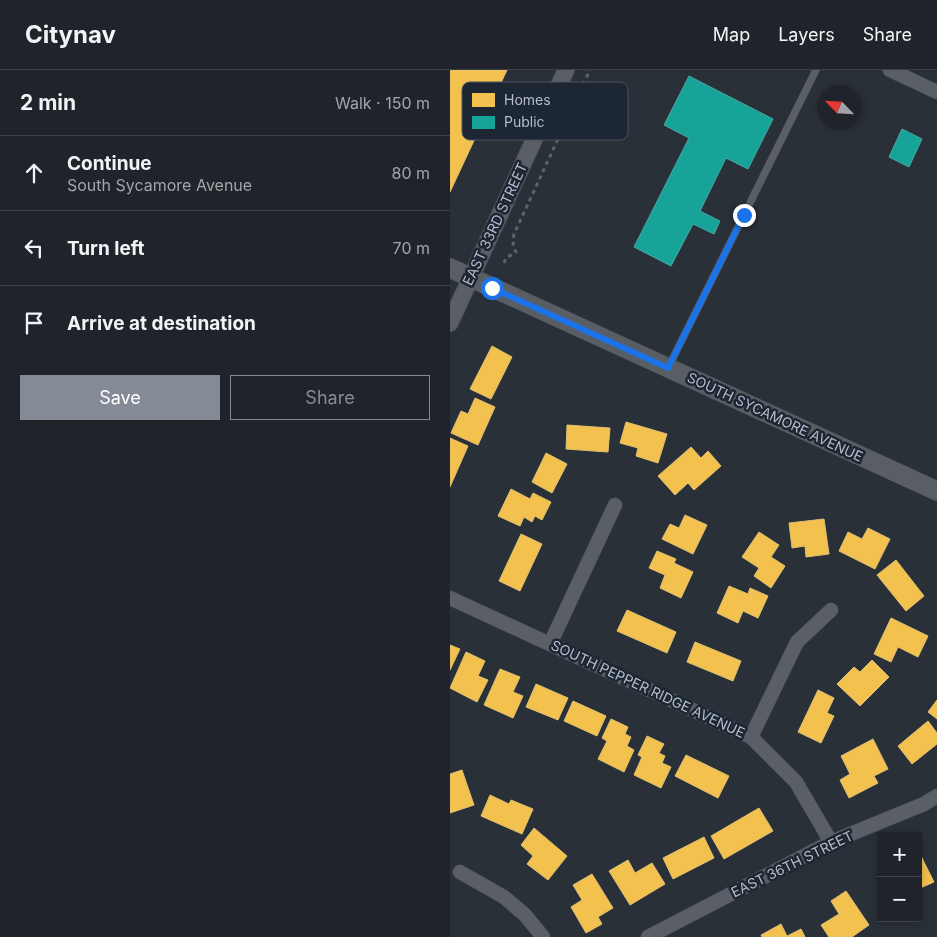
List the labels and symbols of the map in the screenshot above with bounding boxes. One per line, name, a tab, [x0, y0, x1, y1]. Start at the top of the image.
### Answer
legend	[462, 82, 628, 140]
north arrow	[817, 85, 862, 130]
text: Homes	[504, 91, 551, 108]
text: Public	[504, 113, 545, 130]
street label: EAST 33RD STREET	[459, 160, 530, 288]
route end	[733, 204, 756, 227]
route start	[481, 277, 504, 300]
street label: SOUTH SYCAMORE AVENUE	[685, 368, 866, 465]
street label: SOUTH PEPPER RIDGE AVENUE	[549, 636, 748, 741]
street label: EAST 36TH STREET	[728, 827, 856, 900]

